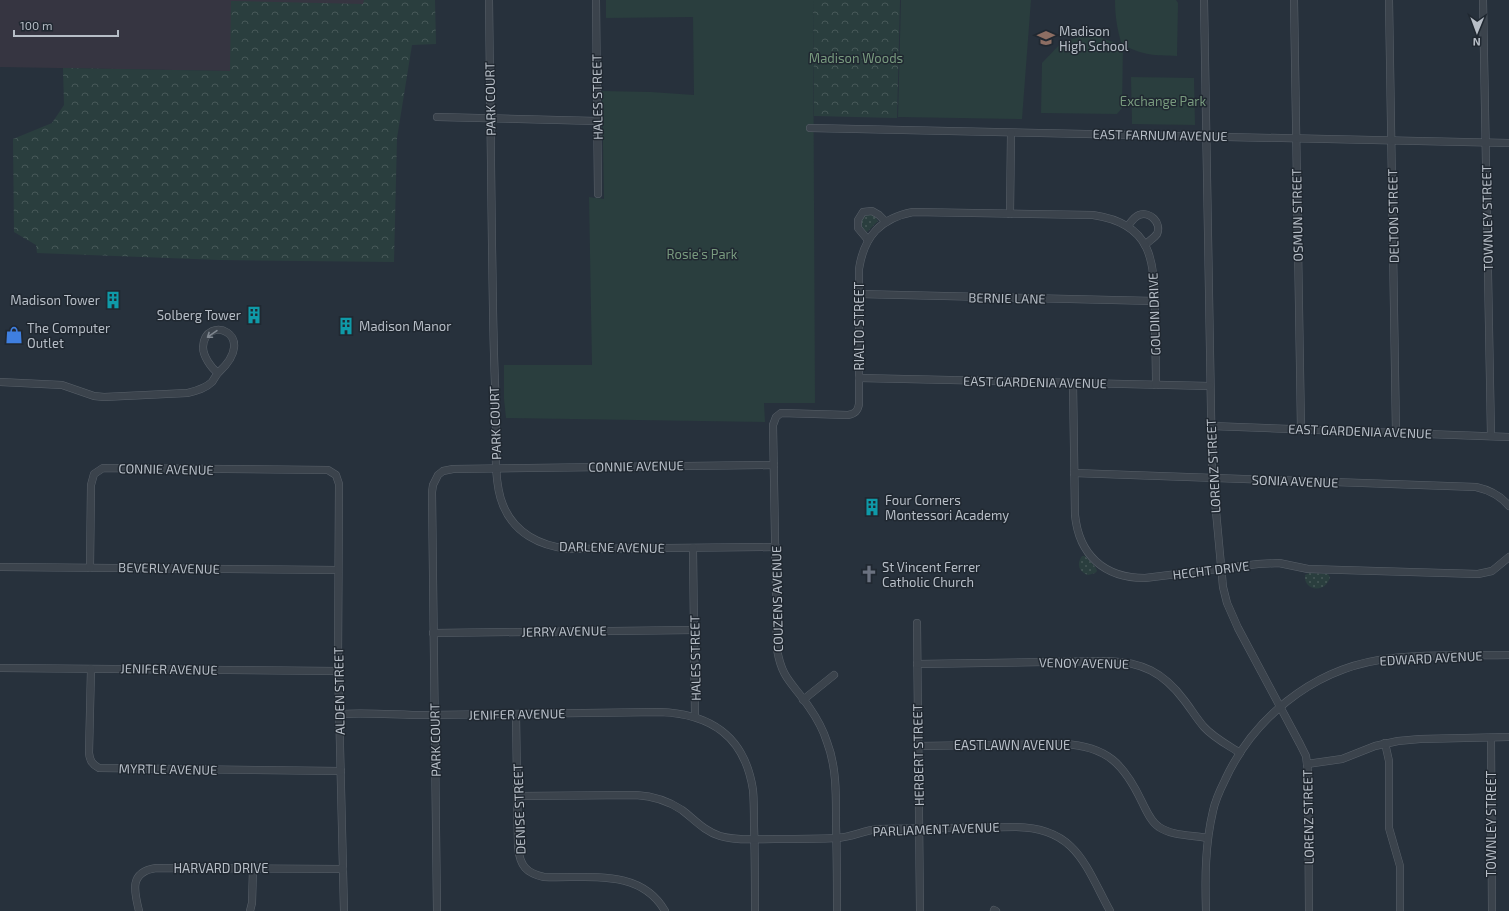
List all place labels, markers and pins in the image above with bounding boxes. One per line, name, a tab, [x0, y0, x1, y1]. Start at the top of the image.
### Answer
place label: Madison High School	[1059, 23, 1129, 54]
school or university icon: Madison High School	[1036, 28, 1056, 48]
building icon: Madison Tower	[103, 290, 123, 310]
place label: Madison Tower	[10, 292, 100, 308]
building icon: Solberg Tower	[244, 305, 264, 325]
place label: Solberg Tower	[157, 307, 241, 323]
building icon: Madison Manor	[336, 316, 356, 336]
place label: Madison Manor	[359, 318, 451, 334]
place label: The Computer Outlet	[27, 320, 110, 351]
shop icon: The Computer Outlet	[4, 325, 24, 345]
place label: Four Corners Montessori Academy	[885, 492, 1009, 523]
building icon: Four Corners Montessori Academy	[862, 497, 882, 517]
place label: St Vincent Ferrer Catholic Church	[882, 559, 980, 590]
church icon: St Vincent Ferrer Catholic Church	[859, 564, 879, 584]

